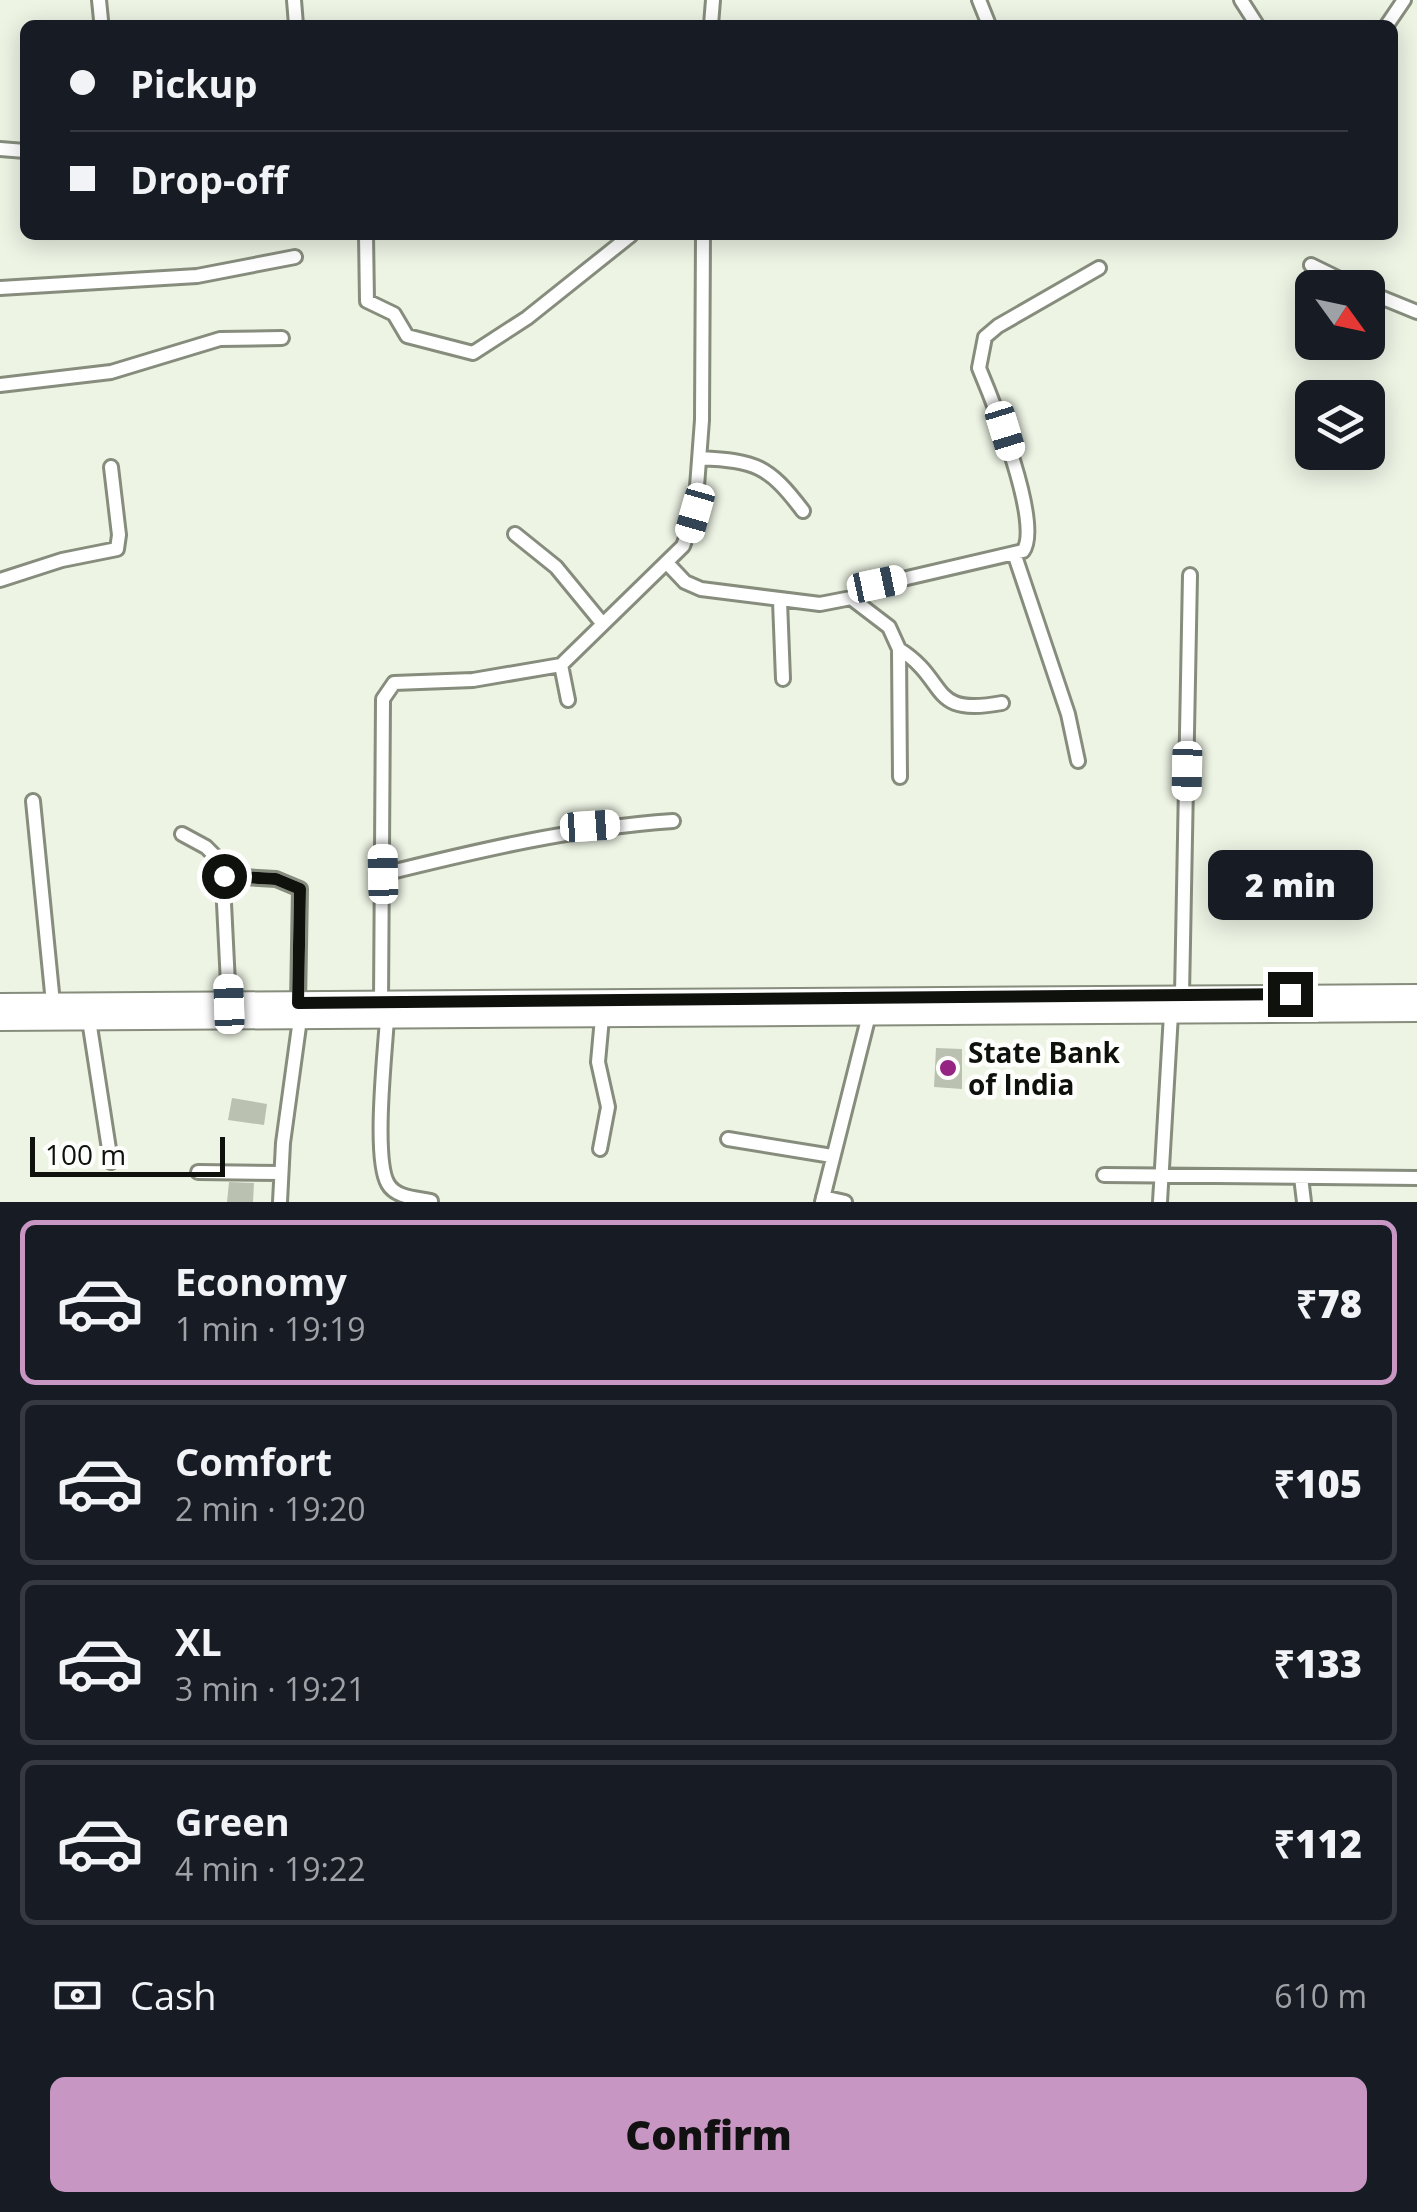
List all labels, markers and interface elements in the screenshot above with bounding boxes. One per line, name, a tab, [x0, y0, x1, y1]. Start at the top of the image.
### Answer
text: Pickup	[130, 57, 258, 109]
text: Drop-off	[130, 153, 288, 205]
north arrow	[1295, 270, 1385, 360]
map controls	[1295, 270, 1385, 470]
button: layers	[1295, 380, 1385, 470]
car	[982, 398, 1028, 464]
car	[672, 480, 718, 546]
car	[845, 563, 909, 605]
car	[1171, 741, 1203, 801]
car	[559, 809, 621, 843]
car	[367, 844, 399, 904]
callout: 2 min	[1208, 849, 1372, 919]
route start	[202, 854, 247, 899]
text: 2 min	[1245, 863, 1336, 906]
route end	[1268, 972, 1313, 1017]
car	[213, 973, 245, 1035]
place label: State Bank of India	[968, 1033, 1121, 1103]
marker: State Bank of India	[937, 1057, 959, 1079]
scale bar	[30, 1132, 225, 1176]
text: 100 m	[45, 1135, 126, 1173]
text: Economy	[175, 1255, 347, 1307]
icon: car	[55, 1258, 145, 1348]
text: ₹78	[1296, 1277, 1362, 1329]
text: 1 min · 19:19	[175, 1307, 366, 1350]
text: Comfort	[175, 1435, 332, 1487]
icon: car	[55, 1438, 145, 1528]
text: ₹105	[1273, 1457, 1362, 1509]
text: 2 min · 19:20	[175, 1487, 366, 1530]
text: XL	[175, 1615, 222, 1667]
icon: car	[55, 1618, 145, 1708]
text: ₹133	[1273, 1637, 1362, 1689]
text: 3 min · 19:21	[175, 1667, 366, 1710]
text: Green	[175, 1795, 290, 1847]
icon: car	[55, 1798, 145, 1888]
text: ₹112	[1273, 1817, 1362, 1869]
text: 4 min · 19:22	[175, 1847, 366, 1890]
icon: cash	[50, 1968, 105, 2023]
text: Cash	[130, 1969, 216, 2021]
text: 610 m	[1274, 1974, 1367, 2017]
button: Confirm	[50, 2077, 1367, 2192]

